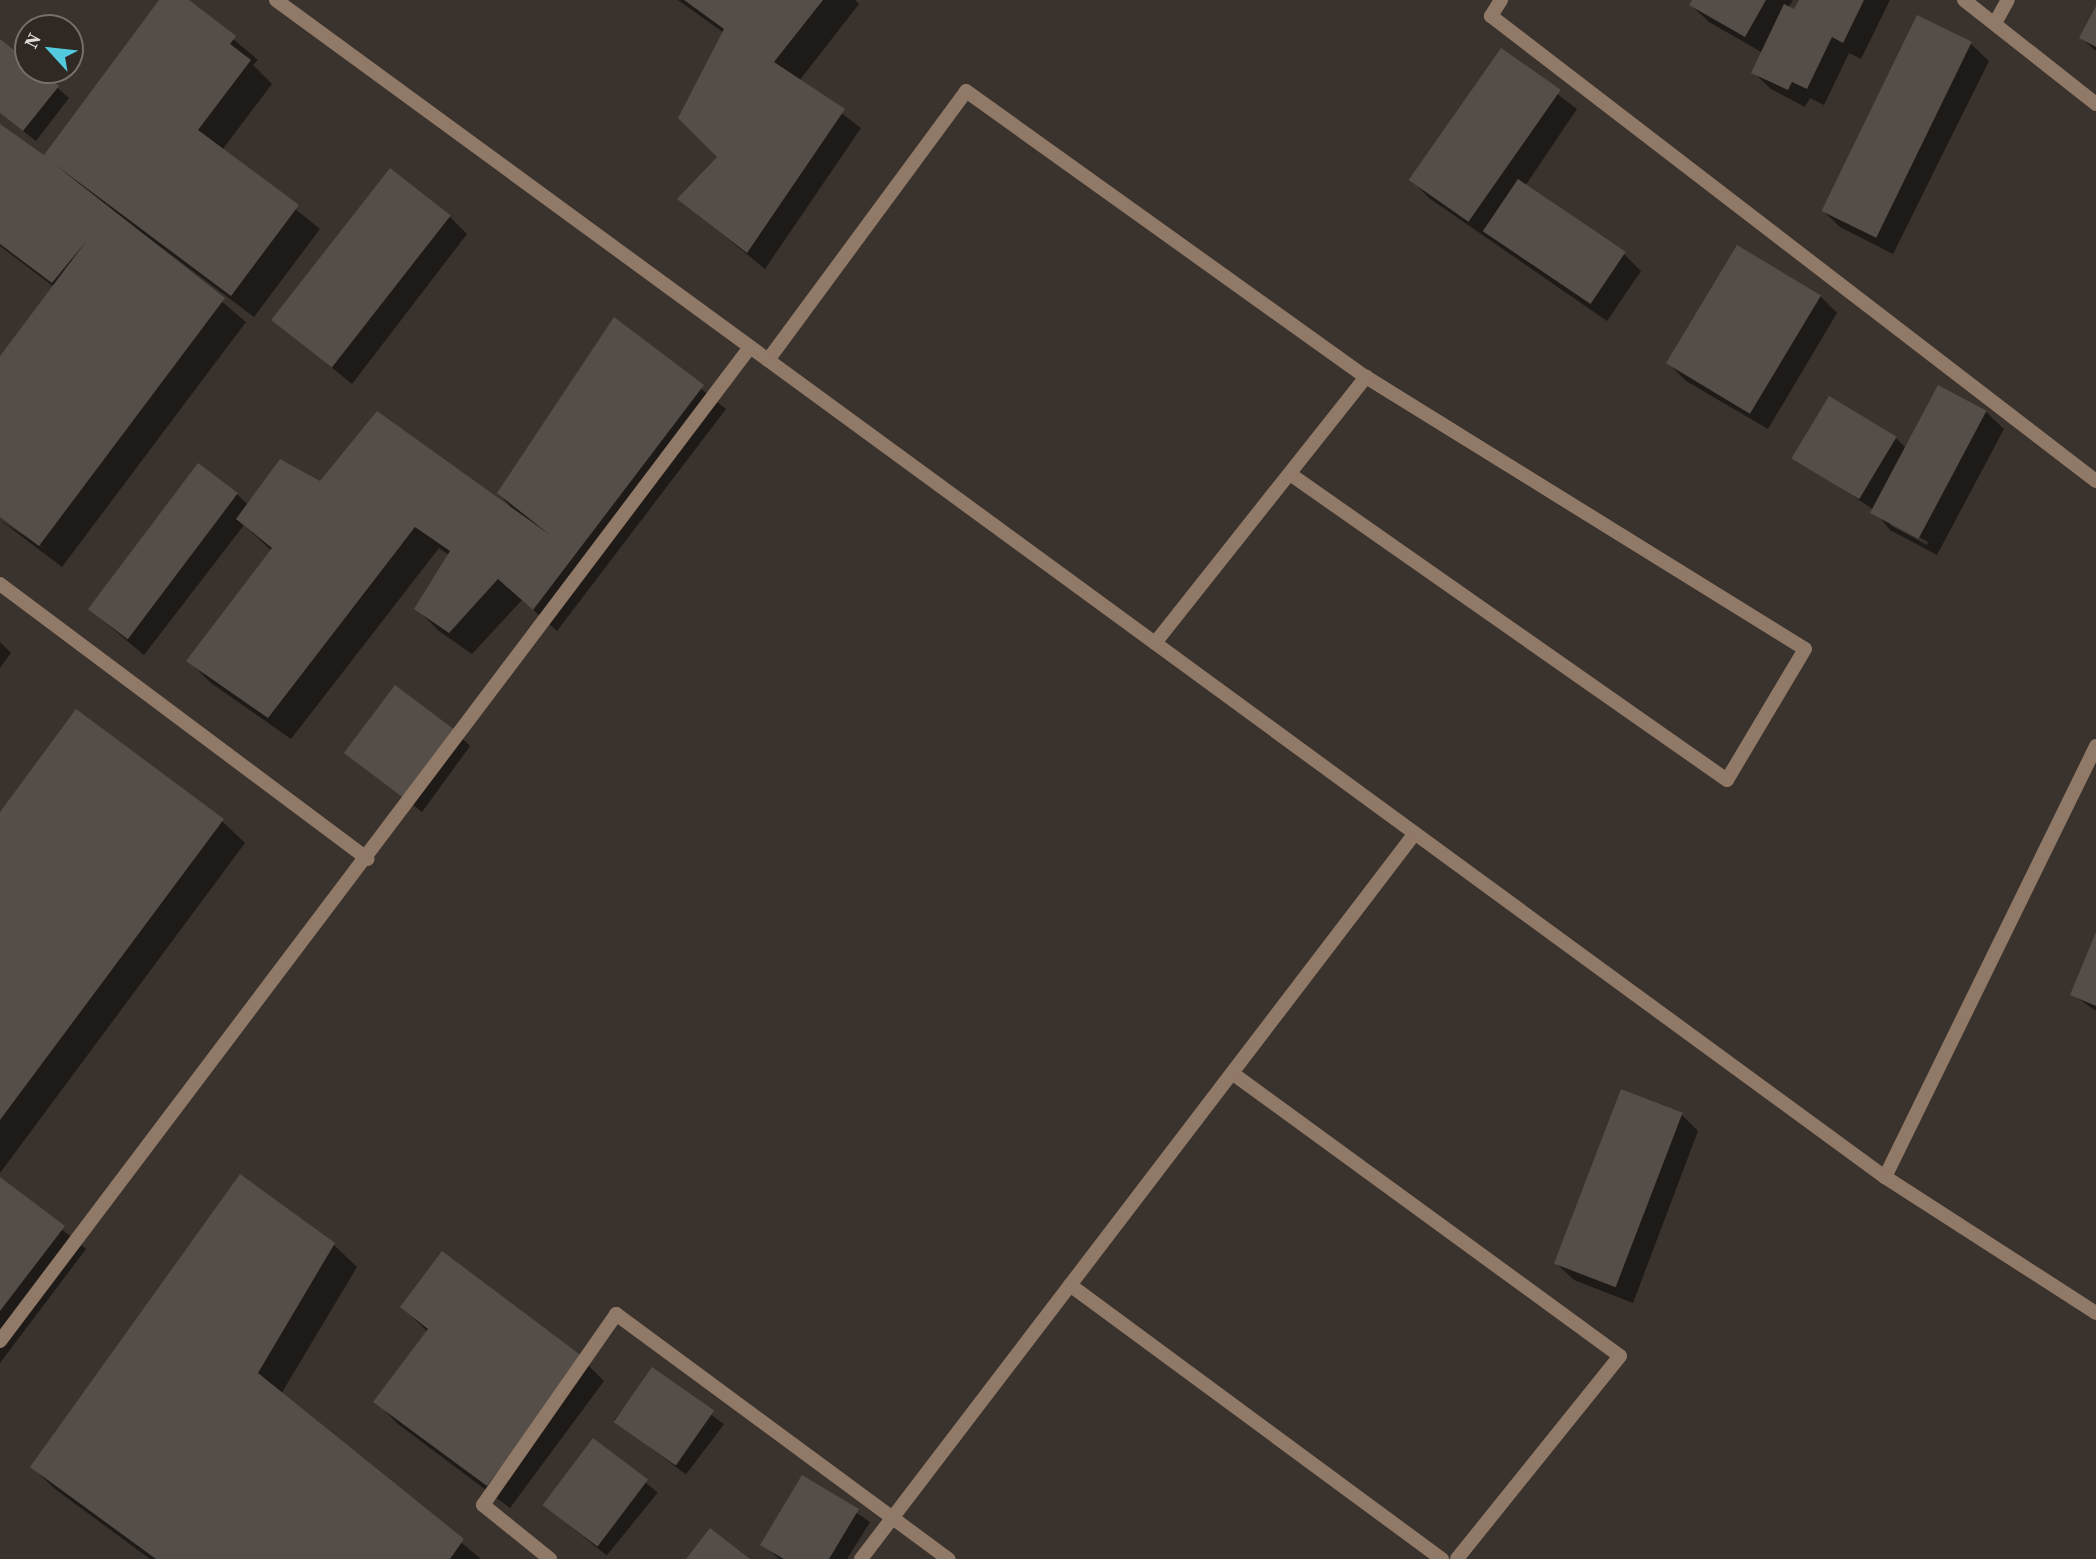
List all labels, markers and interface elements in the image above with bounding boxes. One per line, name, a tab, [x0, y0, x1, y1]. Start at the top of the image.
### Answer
north arrow	[14, 14, 84, 84]
text: N	[17, 28, 47, 52]

